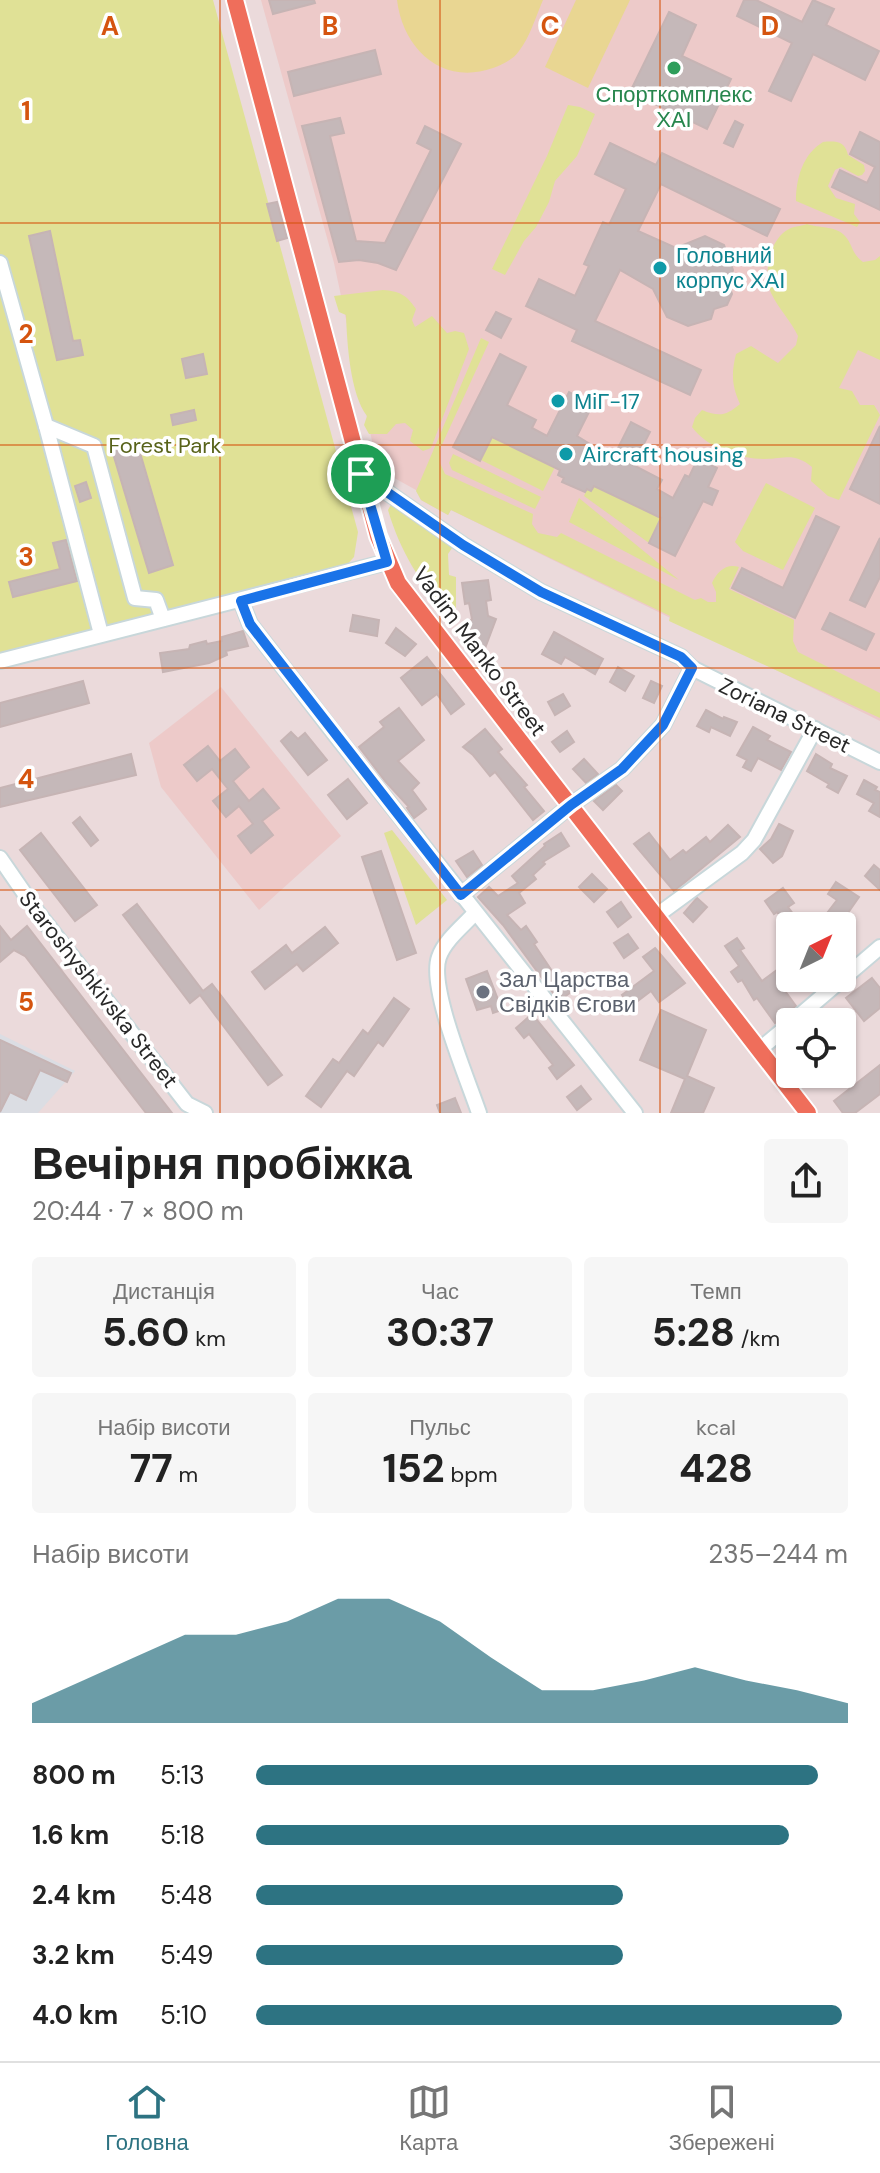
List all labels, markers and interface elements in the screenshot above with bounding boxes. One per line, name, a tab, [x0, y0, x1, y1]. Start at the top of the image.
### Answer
text: A	[101, 9, 119, 43]
text: B	[322, 9, 338, 43]
text: C	[540, 9, 560, 43]
text: D	[761, 9, 779, 43]
marker: Спорткомплекс ХАІ	[665, 59, 683, 77]
place label: Спорткомплекс ХАІ	[596, 80, 752, 134]
text: 1	[21, 94, 31, 128]
place label: Головний корпус ХАІ	[676, 241, 785, 295]
marker: Головний корпус ХАІ	[651, 259, 669, 277]
text: 2	[18, 317, 34, 351]
place label: МіГ-17	[574, 387, 640, 416]
marker: МіГ-17	[549, 392, 567, 410]
park label: Forest Park	[108, 431, 222, 460]
pin	[327, 440, 395, 508]
place label: Aircraft housing	[582, 440, 744, 469]
marker: Aircraft housing	[557, 445, 575, 463]
icon: arrive	[339, 452, 383, 496]
text: 3	[18, 540, 34, 574]
street label: Vadim Manko Street	[406, 561, 553, 742]
street label: Zoriana Street	[714, 671, 855, 760]
text: 4	[18, 762, 34, 796]
street label: Staroshyshkivska Street	[13, 885, 185, 1094]
north arrow	[776, 912, 856, 992]
map controls	[776, 912, 856, 1088]
place label: Зал Царства Свідків Єгови	[499, 965, 636, 1019]
marker: Зал Царства Свідків Єгови	[474, 983, 492, 1001]
text: 5	[18, 985, 34, 1019]
button: locate	[776, 1008, 856, 1088]
text: Вечірня пробіжка	[32, 1135, 412, 1193]
button: share	[764, 1139, 848, 1223]
text: 20:44 · 7 × 800 m	[32, 1194, 244, 1228]
text: Дистанція	[113, 1277, 215, 1306]
text: Час	[421, 1277, 459, 1306]
text: Темп	[690, 1277, 742, 1306]
text: 5.60	[102, 1306, 189, 1358]
text: 30:37	[386, 1306, 494, 1358]
text: 5:28	[652, 1306, 735, 1358]
text: km	[189, 1324, 226, 1353]
text: /km	[735, 1324, 780, 1353]
text: Набір висоти	[97, 1413, 231, 1442]
text: Пульс	[409, 1413, 471, 1442]
text: kcal	[696, 1413, 736, 1442]
text: 77	[130, 1442, 173, 1494]
text: 152	[382, 1442, 445, 1494]
text: 428	[679, 1442, 753, 1494]
text: m	[173, 1460, 198, 1489]
text: bpm	[445, 1460, 498, 1489]
text: Набір висоти	[32, 1537, 189, 1571]
text: 235–244 m	[708, 1537, 848, 1571]
text: 800 m	[32, 1758, 116, 1792]
text: 5:13	[160, 1758, 205, 1792]
text: 1.6 km	[32, 1818, 109, 1852]
text: 5:18	[160, 1818, 205, 1852]
text: 2.4 km	[32, 1878, 116, 1912]
text: 5:48	[160, 1878, 213, 1912]
text: 3.2 km	[32, 1938, 115, 1972]
text: 5:49	[160, 1938, 213, 1972]
text: 4.0 km	[32, 1998, 118, 2032]
text: 5:10	[160, 1998, 207, 2032]
tab: Головна	[105, 2080, 189, 2157]
tab: Карта	[399, 2080, 458, 2157]
tab: Збережені	[669, 2080, 775, 2157]

